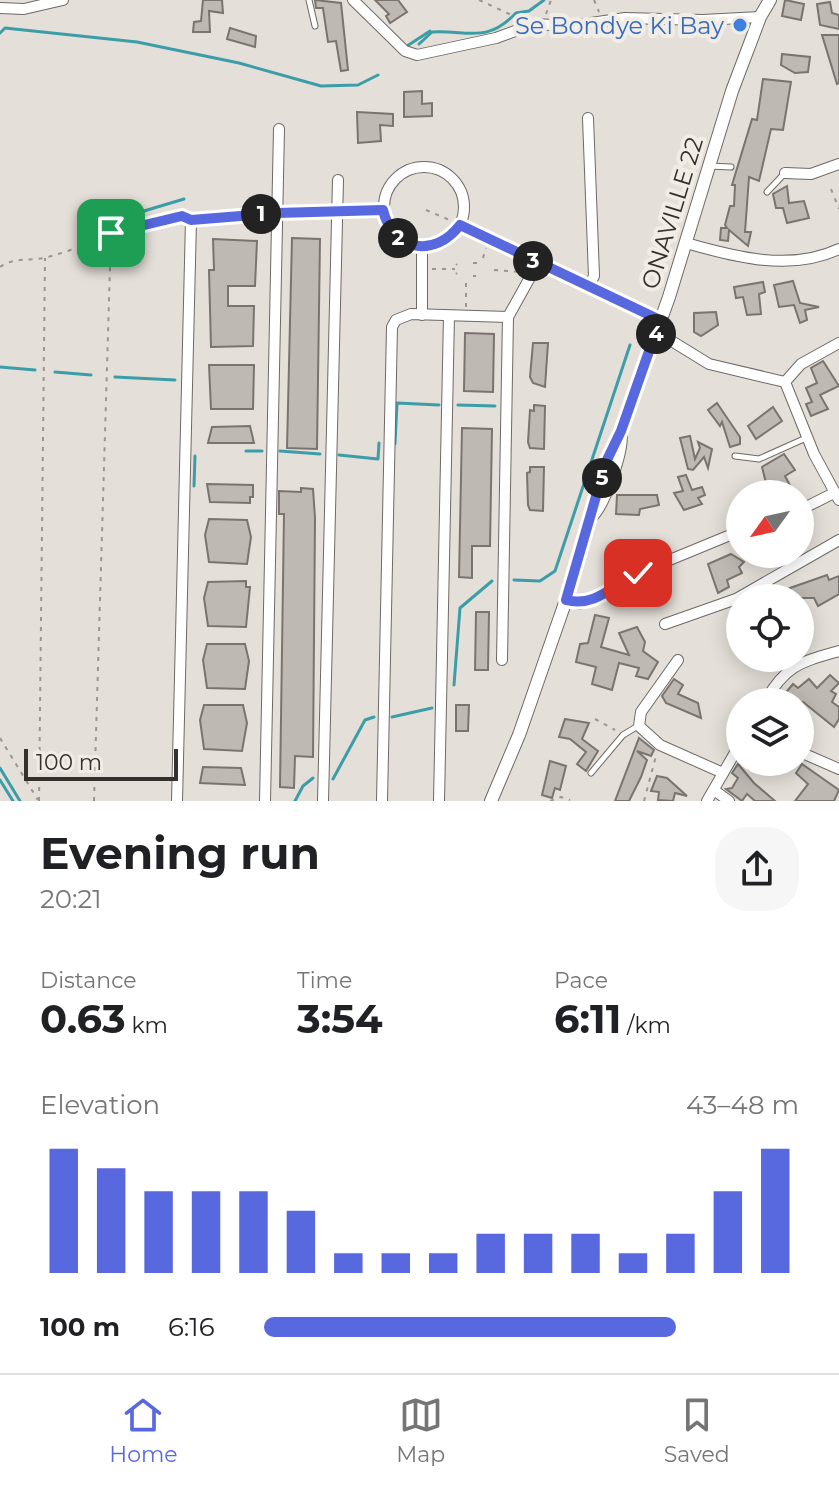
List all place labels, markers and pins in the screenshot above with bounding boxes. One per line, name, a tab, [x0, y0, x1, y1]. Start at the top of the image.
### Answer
place label: Se Bondye Ki Bay	[515, 11, 724, 40]
marker: Se Bondye Ki Bay	[731, 16, 749, 34]
pin: 1	[241, 194, 281, 234]
pin	[77, 199, 145, 267]
pin: 2	[378, 218, 418, 258]
pin: 3	[513, 241, 553, 281]
pin: 4	[636, 314, 676, 354]
pin: 5	[582, 458, 622, 498]
pin	[604, 539, 672, 607]

